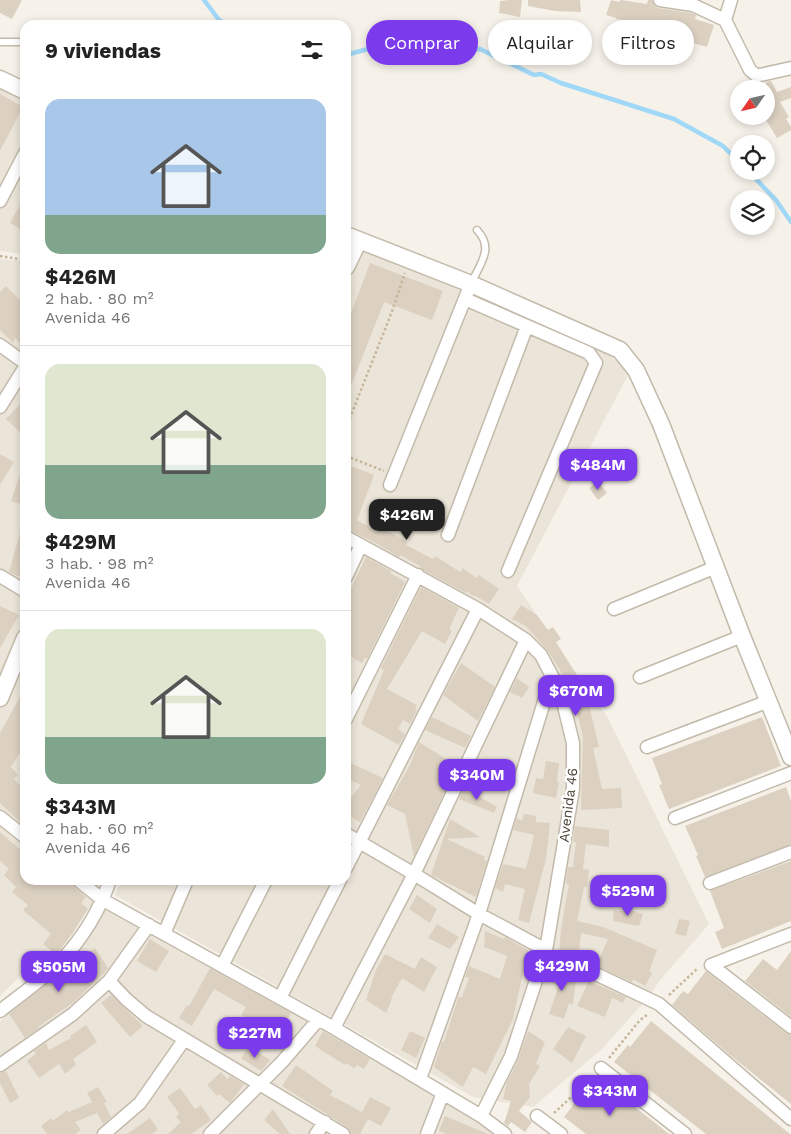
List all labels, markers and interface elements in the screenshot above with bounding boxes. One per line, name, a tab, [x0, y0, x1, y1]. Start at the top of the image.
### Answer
chip: Comprar	[366, 20, 478, 65]
chip: Alquilar	[488, 20, 592, 65]
chip: Filtros	[602, 20, 694, 65]
icon: filters	[298, 36, 326, 64]
text: 9 viviendas	[45, 38, 161, 63]
north arrow	[730, 80, 775, 125]
map controls	[730, 80, 775, 235]
icon: home	[141, 131, 231, 221]
button: locate	[730, 135, 775, 180]
button: layers	[730, 190, 775, 235]
text: $426M	[45, 264, 116, 289]
text: 2 hab. · 80 m²	[45, 289, 154, 308]
text: Avenida 46	[45, 308, 130, 327]
icon: home	[141, 397, 231, 487]
pin: $484M	[563, 448, 633, 491]
text: $484M	[570, 455, 626, 474]
pin: $426M	[372, 498, 442, 541]
text: $426M	[380, 505, 434, 524]
text: $429M	[45, 529, 116, 554]
text: 3 hab. · 98 m²	[45, 554, 154, 573]
text: Avenida 46	[45, 573, 130, 592]
icon: home	[141, 662, 231, 752]
pin: $670M	[541, 674, 611, 717]
text: $670M	[549, 681, 603, 700]
pin: $340M	[442, 758, 512, 801]
text: $340M	[450, 765, 504, 784]
street label: Avenida 46	[556, 767, 580, 843]
text: $343M	[45, 794, 116, 819]
text: 2 hab. · 60 m²	[45, 819, 153, 838]
text: Avenida 46	[45, 838, 130, 857]
pin: $529M	[593, 874, 663, 917]
text: $529M	[601, 881, 655, 900]
pin: $505M	[24, 950, 94, 993]
pin: $429M	[527, 950, 597, 992]
text: $429M	[535, 956, 589, 975]
text: $505M	[32, 957, 86, 976]
pin: $227M	[220, 1016, 290, 1059]
text: $227M	[228, 1023, 282, 1042]
pin: $343M	[575, 1074, 645, 1117]
text: $343M	[583, 1081, 637, 1100]

